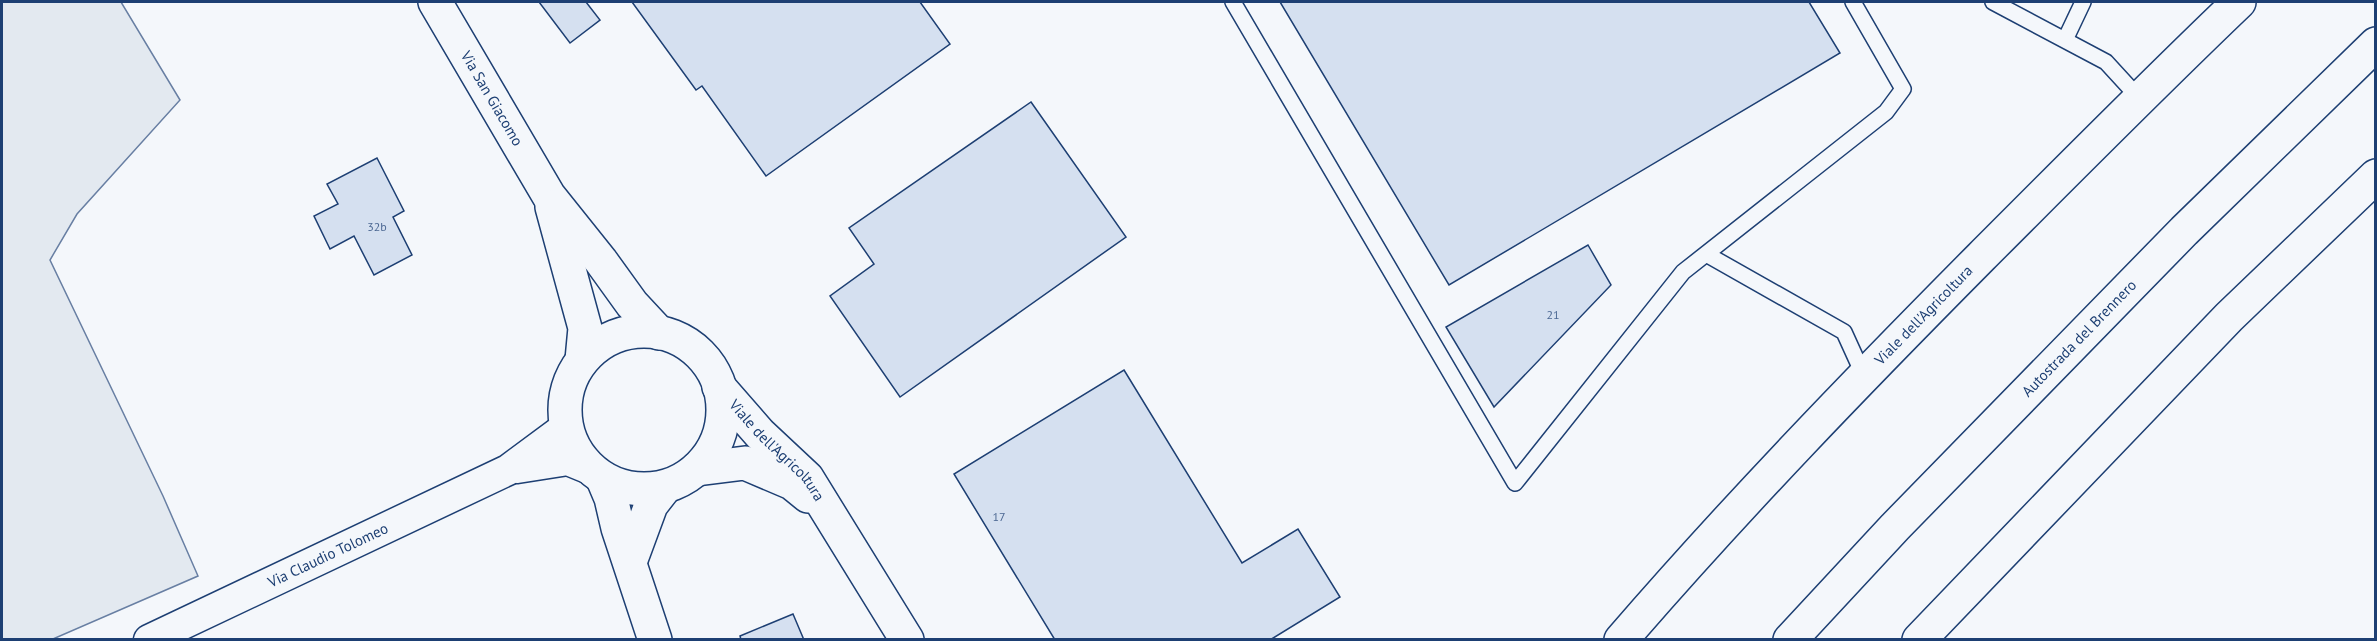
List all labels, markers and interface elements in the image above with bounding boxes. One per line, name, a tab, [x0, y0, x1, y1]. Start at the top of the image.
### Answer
street label: Via San Giacomo	[456, 46, 527, 149]
house number: 32b	[367, 219, 387, 234]
street label: Viale dell'Agricoltura	[1869, 261, 1976, 369]
street label: Autostrada del Brennero	[2018, 275, 2140, 400]
house number: 21	[1546, 307, 1560, 322]
street label: Viale dell'Agricoltura	[725, 395, 829, 504]
house number: 17	[992, 509, 1006, 524]
street label: Via Claudio Tolomeo	[264, 518, 391, 592]

